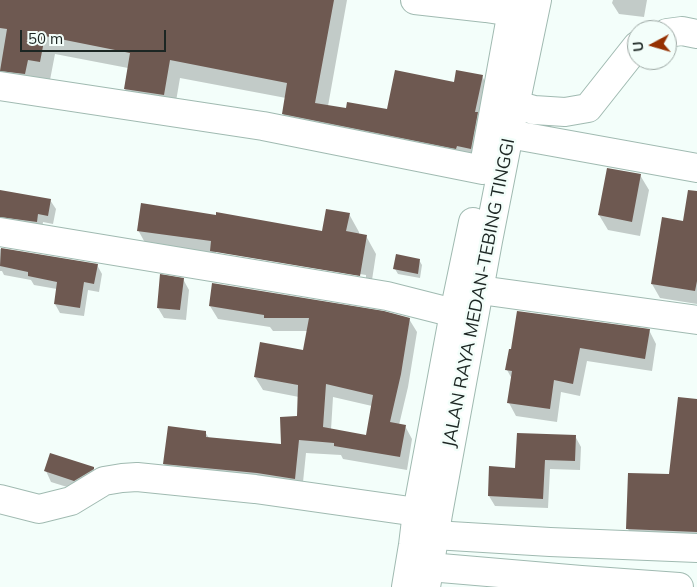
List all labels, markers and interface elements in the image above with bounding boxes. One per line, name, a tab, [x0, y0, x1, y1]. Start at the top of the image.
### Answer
scale bar	[22, 20, 169, 52]
north arrow	[627, 20, 677, 70]
text: 50 m	[28, 29, 63, 48]
text: U	[629, 40, 648, 53]
street label: JALAN RAYA MEDAN-TEBING TINGGI	[438, 137, 520, 449]

